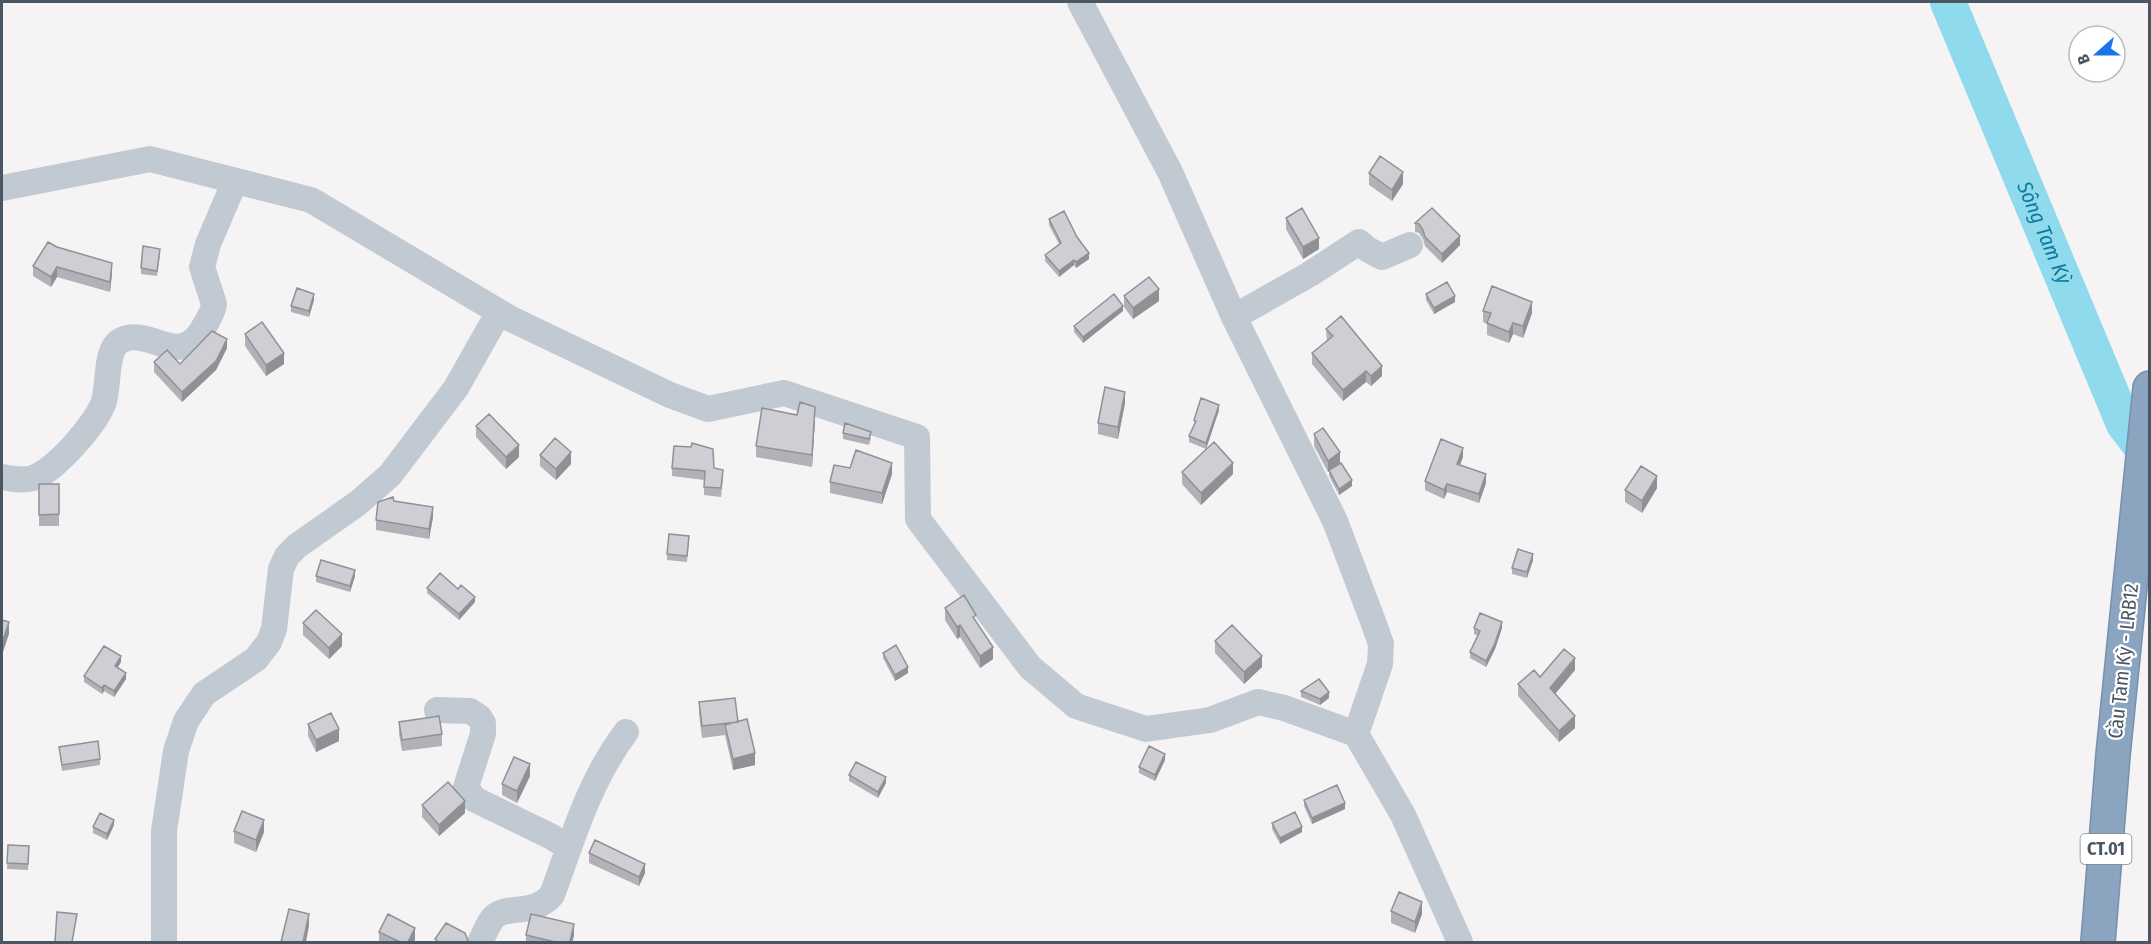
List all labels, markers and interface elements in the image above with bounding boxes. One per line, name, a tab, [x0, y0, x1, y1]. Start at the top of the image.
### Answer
north arrow	[2067, 24, 2127, 84]
text: B	[2073, 52, 2094, 67]
water label: Sông Tam Kỳ	[2011, 177, 2077, 289]
street label: Cầu Tam Kỳ - LRB12	[2103, 582, 2143, 740]
road number: CT.01	[2080, 834, 2132, 864]

